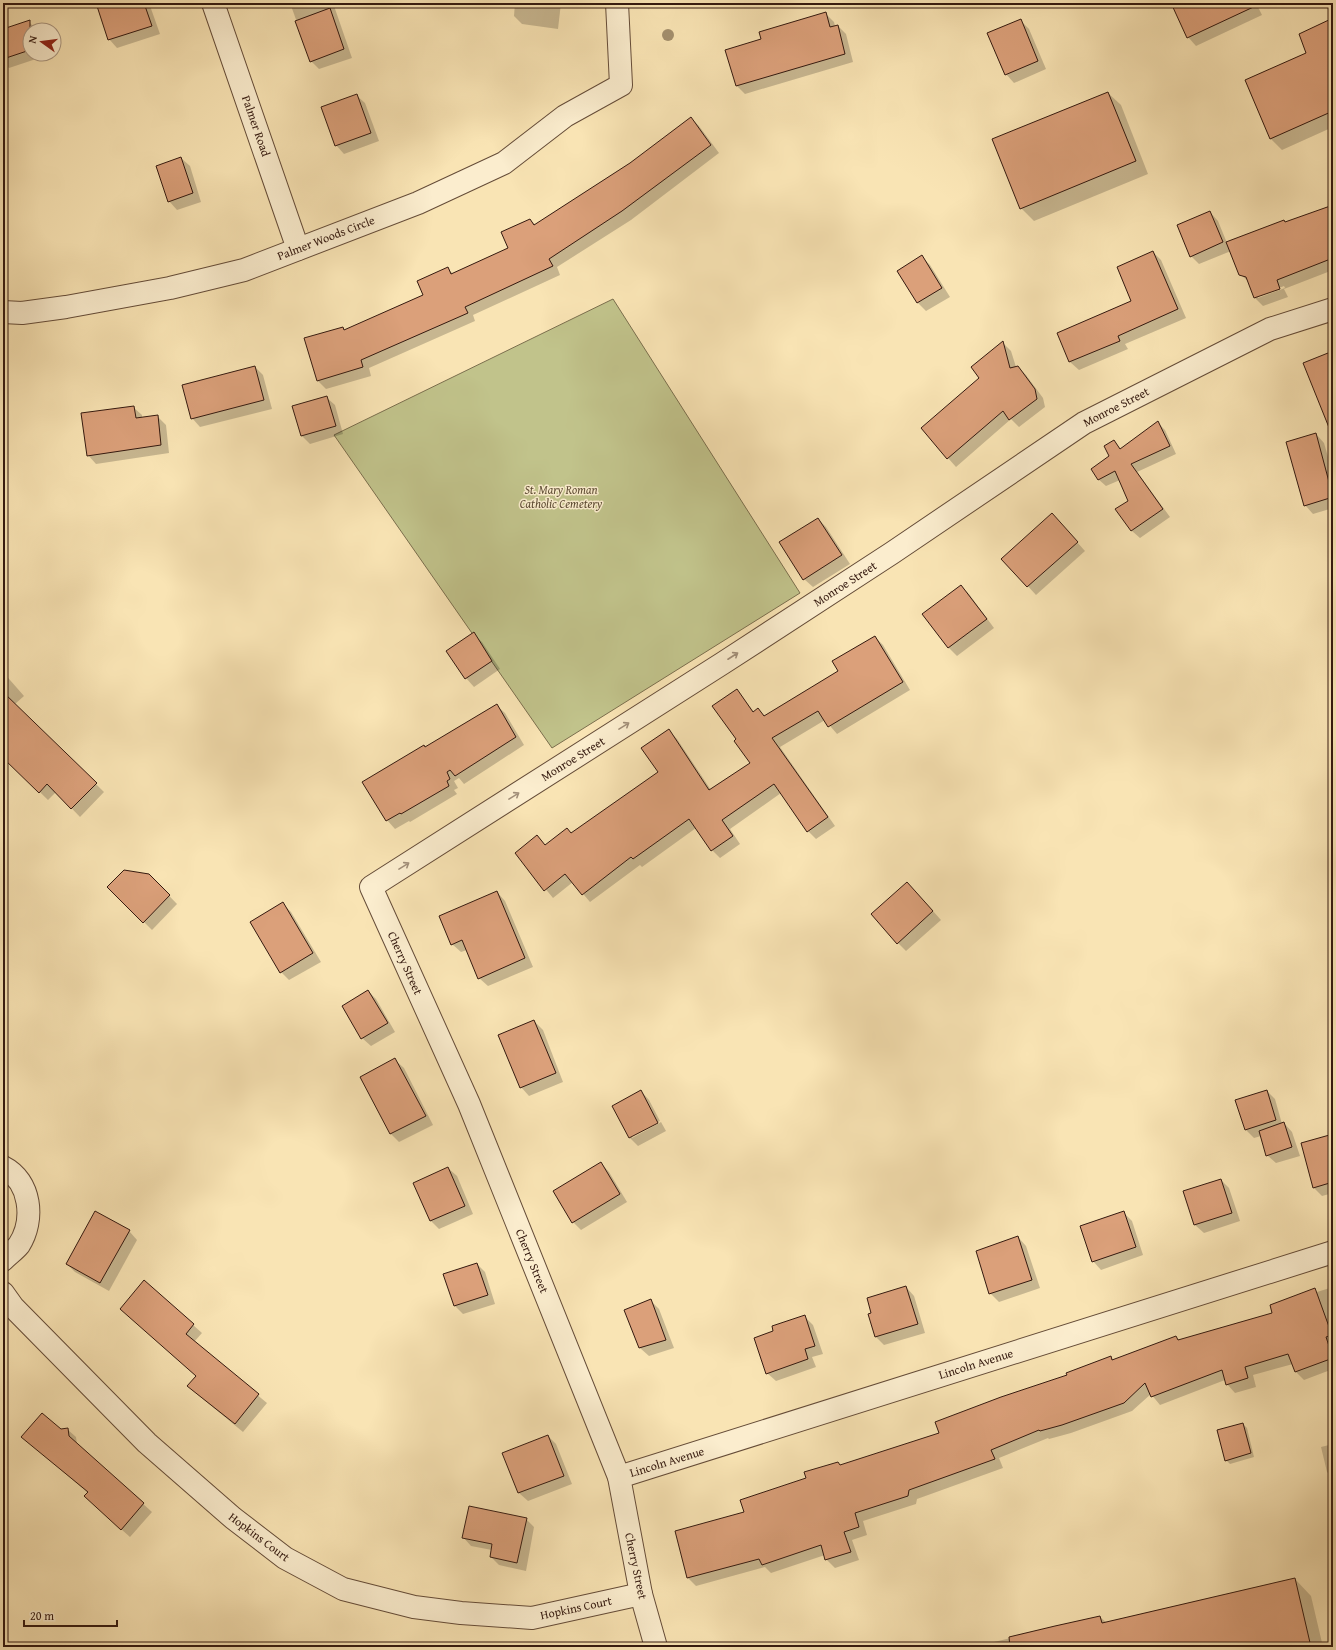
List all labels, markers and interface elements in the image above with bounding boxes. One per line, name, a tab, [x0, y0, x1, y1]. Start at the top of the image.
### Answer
north arrow	[22, 22, 62, 62]
text: N	[24, 33, 41, 45]
street label: Palmer Road	[238, 93, 275, 159]
street label: Palmer Woods Circle	[275, 211, 377, 264]
street label: Monroe Street	[1080, 382, 1152, 431]
park label: St. Mary Roman Catholic Cemetery	[520, 481, 603, 512]
street label: Monroe Street	[810, 556, 880, 610]
one-way arrow	[727, 652, 739, 660]
one-way arrow	[618, 722, 629, 730]
street label: Monroe Street	[538, 732, 609, 785]
one-way arrow	[508, 792, 519, 800]
one-way arrow	[398, 861, 410, 869]
street label: Cherry Street	[384, 928, 427, 998]
street label: Cherry Street	[512, 1226, 553, 1296]
street label: Lincoln Avenue	[937, 1344, 1016, 1383]
street label: Lincoln Avenue	[628, 1442, 707, 1481]
street label: Hopkins Court	[225, 1508, 294, 1566]
street label: Cherry Street	[621, 1531, 652, 1602]
street label: Hopkins Court	[539, 1592, 614, 1623]
scale bar	[24, 1602, 117, 1628]
text: 20 m	[30, 1607, 54, 1624]

